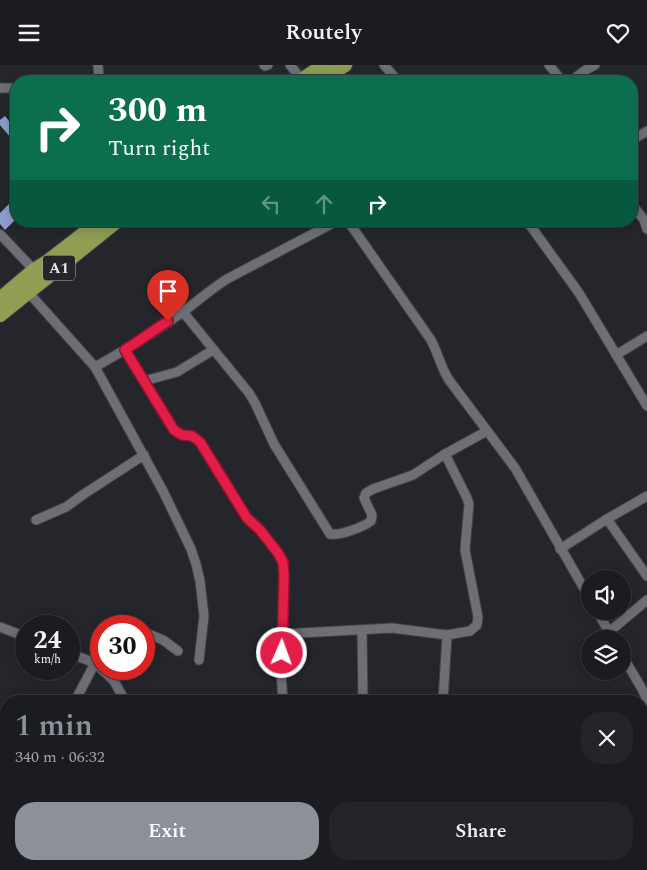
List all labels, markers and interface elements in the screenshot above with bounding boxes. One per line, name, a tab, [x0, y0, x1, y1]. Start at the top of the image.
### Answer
text: Routely	[285, 16, 362, 49]
icon: menu	[15, 19, 43, 47]
icon: heart	[604, 19, 632, 47]
text: 300 m	[108, 84, 207, 137]
icon: right	[25, 95, 90, 160]
text: Turn right	[108, 132, 210, 165]
icon: left	[257, 190, 285, 218]
icon: ahead	[310, 190, 338, 218]
icon: right	[363, 190, 391, 218]
road number: A1	[43, 255, 75, 281]
pin	[147, 270, 189, 321]
icon: arrive	[154, 277, 182, 305]
map controls	[581, 570, 631, 680]
button: sound	[581, 570, 631, 620]
speed limit sign: 30	[90, 615, 155, 680]
text: 24	[33, 622, 62, 660]
position arrow	[255, 626, 307, 678]
button: layers	[581, 630, 631, 680]
text: km/h	[34, 650, 61, 669]
text: 1 min	[15, 703, 93, 749]
button: close	[581, 712, 633, 764]
text: 340 m · 06:32	[15, 745, 105, 769]
button: Exit	[15, 802, 319, 860]
button: Share	[329, 802, 633, 860]

